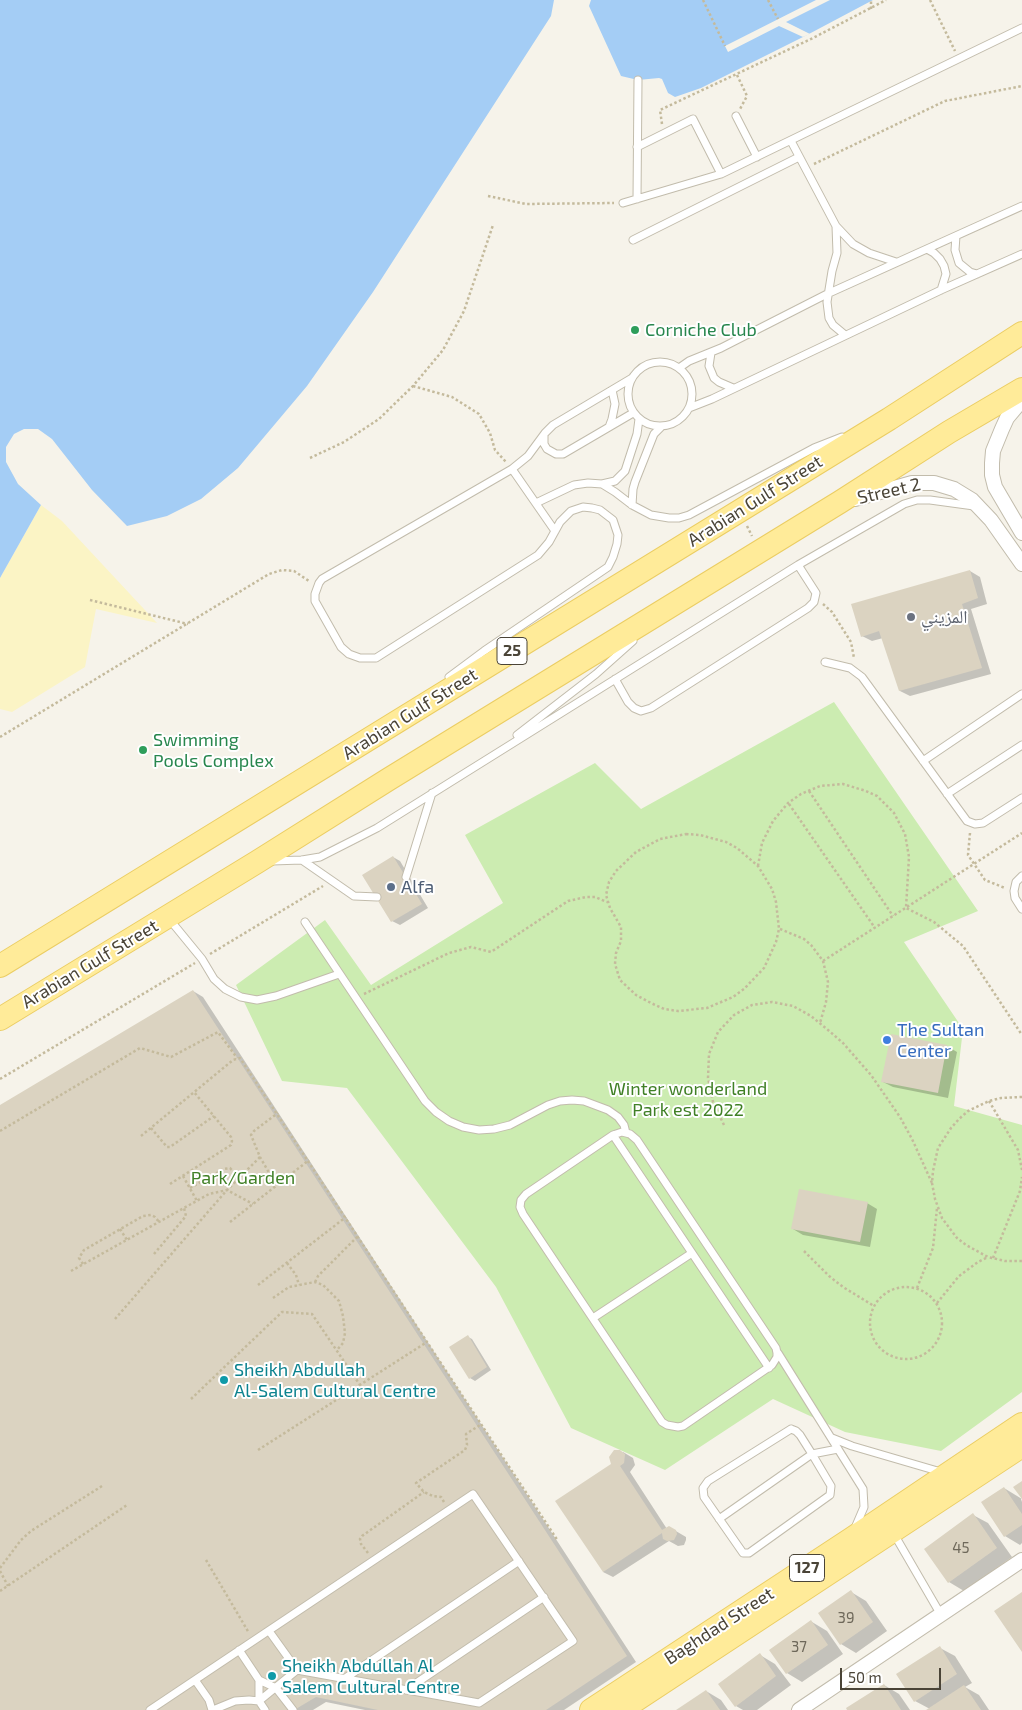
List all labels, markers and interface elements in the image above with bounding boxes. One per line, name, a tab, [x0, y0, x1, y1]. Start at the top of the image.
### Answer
place label: Corniche Club	[645, 319, 757, 341]
marker: Corniche Club	[629, 324, 641, 336]
street label: Arabian Gulf Street	[684, 451, 826, 551]
street label: Street 2	[855, 473, 923, 509]
place label: المزيني	[921, 606, 968, 628]
marker: المزيني	[905, 611, 917, 623]
road number: 25	[497, 637, 527, 664]
street label: Arabian Gulf Street	[339, 664, 481, 764]
place label: Swimming Pools Complex	[153, 729, 274, 772]
marker: Swimming Pools Complex	[137, 744, 149, 756]
place label: Alfa	[401, 876, 434, 898]
marker: Alfa	[385, 881, 397, 893]
street label: Arabian Gulf Street	[18, 915, 162, 1013]
place label: The Sultan Center	[897, 1019, 984, 1062]
marker: The Sultan Center	[881, 1034, 893, 1046]
park label: Winter wonderland Park est 2022	[609, 1078, 767, 1120]
park label: Park/Garden	[191, 1167, 295, 1189]
place label: Sheikh Abdullah Al-Salem Cultural Centre	[234, 1359, 436, 1402]
marker: Sheikh Abdullah Al-Salem Cultural Centre	[218, 1374, 230, 1386]
house number: 45	[952, 1539, 970, 1557]
road number: 127	[790, 1555, 824, 1582]
street label: Baghdad Street	[660, 1583, 778, 1669]
house number: 39	[838, 1609, 854, 1627]
house number: 37	[791, 1638, 807, 1656]
place label: Sheikh Abdullah Al Salem Cultural Centre	[282, 1655, 460, 1698]
scale bar	[842, 1658, 943, 1690]
text: 50 m	[848, 1668, 882, 1686]
marker: Sheikh Abdullah Al Salem Cultural Centre	[266, 1670, 278, 1682]

